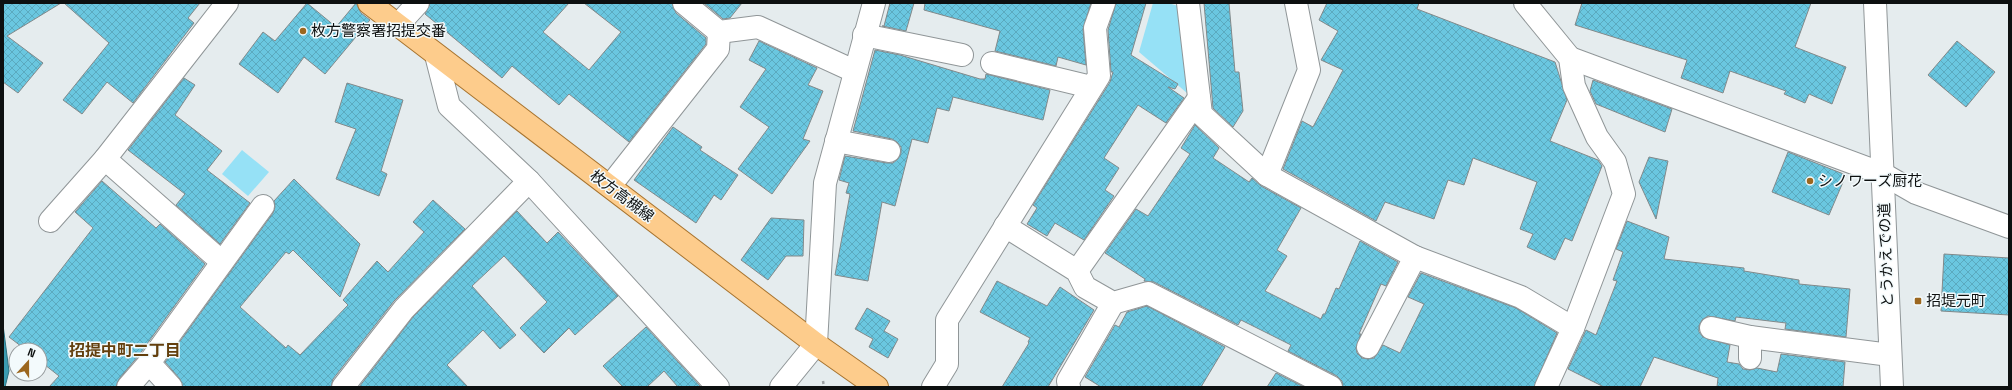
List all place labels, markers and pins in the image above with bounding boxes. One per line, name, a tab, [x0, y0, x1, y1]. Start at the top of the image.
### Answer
place label: 枚方警察署招提交番	[311, 21, 446, 40]
marker: 枚方警察署招提交番	[298, 26, 308, 36]
place label: シノワーズ厨花	[1818, 171, 1922, 190]
marker: シノワーズ厨花	[1805, 176, 1815, 186]
place label: 招堤元町	[1926, 291, 1986, 310]
marker: 招堤元町	[1913, 296, 1923, 306]

